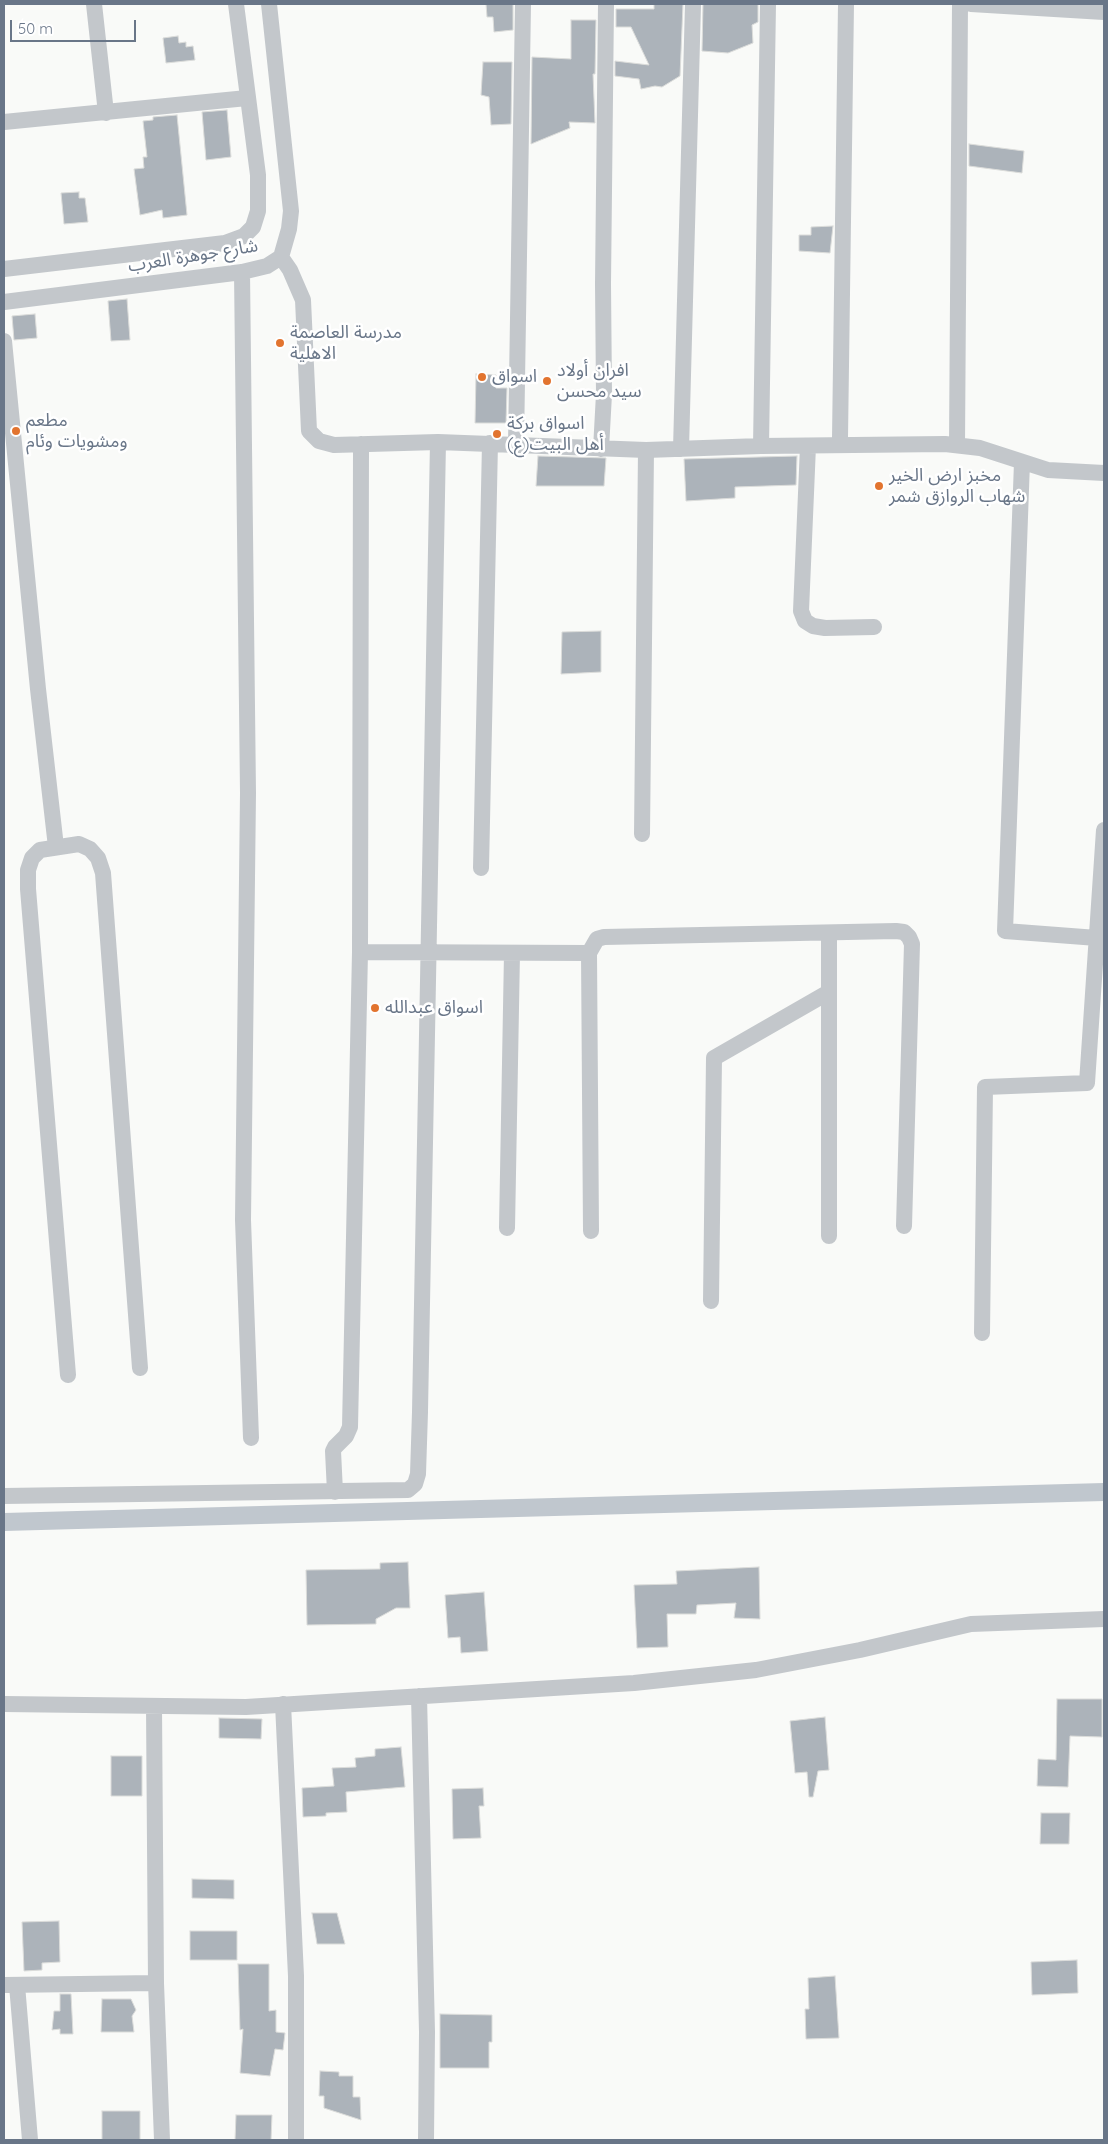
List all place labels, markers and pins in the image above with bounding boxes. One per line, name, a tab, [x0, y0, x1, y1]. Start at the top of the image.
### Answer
place label: مدرسة العاصمة الاهلية	[290, 322, 402, 364]
marker: مدرسة العاصمة الاهلية	[274, 337, 286, 349]
place label: افران أولاد سيد محسن	[557, 360, 642, 402]
place label: اسواق	[492, 366, 537, 388]
marker: اسواق	[476, 371, 488, 383]
marker: افران أولاد سيد محسن	[541, 375, 553, 387]
place label: مطعم ومشويات وئام	[26, 410, 128, 452]
place label: اسواق بركة أهل البيت(ع)	[507, 413, 604, 456]
marker: مطعم ومشويات وئام	[10, 425, 22, 437]
marker: اسواق بركة أهل البيت(ع)	[491, 428, 503, 440]
place label: مخبز ارض الخير شهاب الروازق شمر	[889, 465, 1025, 508]
marker: مخبز ارض الخير شهاب الروازق شمر	[873, 480, 885, 492]
place label: اسواق عبدالله	[385, 997, 483, 1019]
marker: اسواق عبدالله	[369, 1002, 381, 1014]

